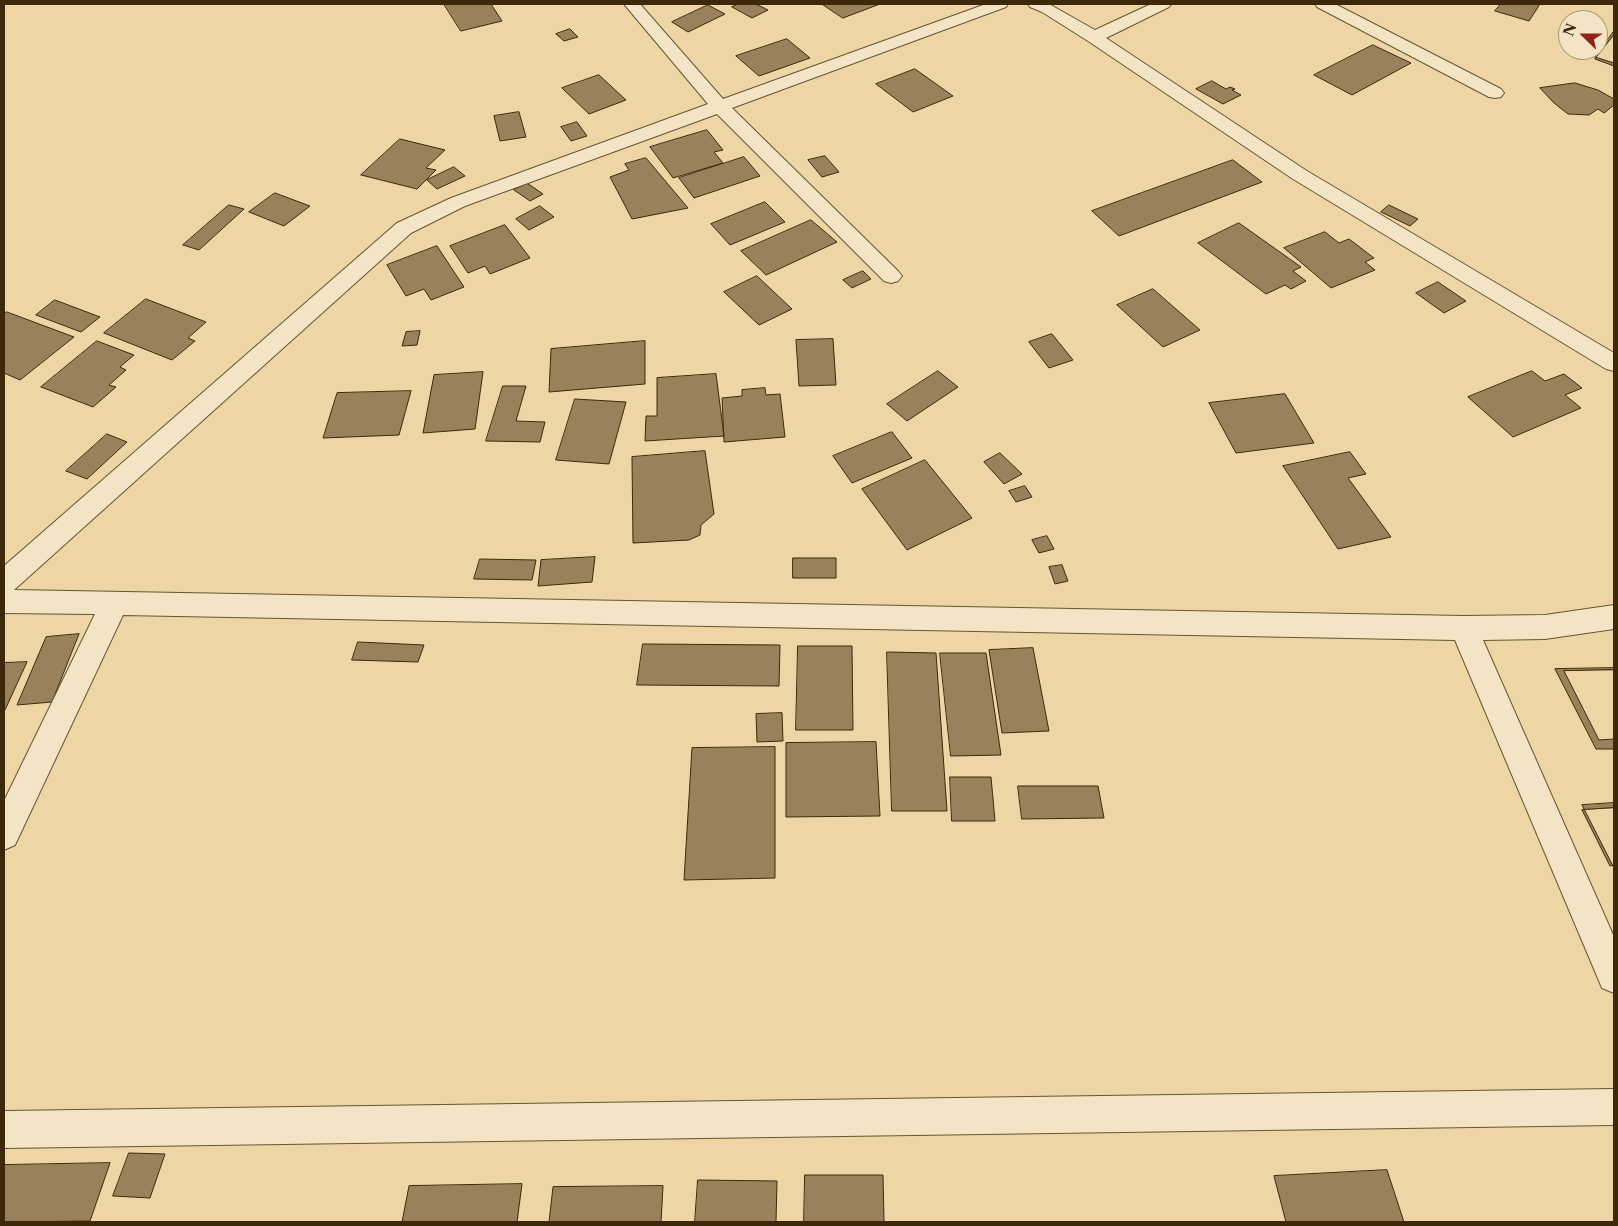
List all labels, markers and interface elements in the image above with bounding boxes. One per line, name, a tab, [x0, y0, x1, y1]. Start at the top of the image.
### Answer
north arrow	[1558, 10, 1608, 60]
text: N	[1559, 21, 1581, 39]

